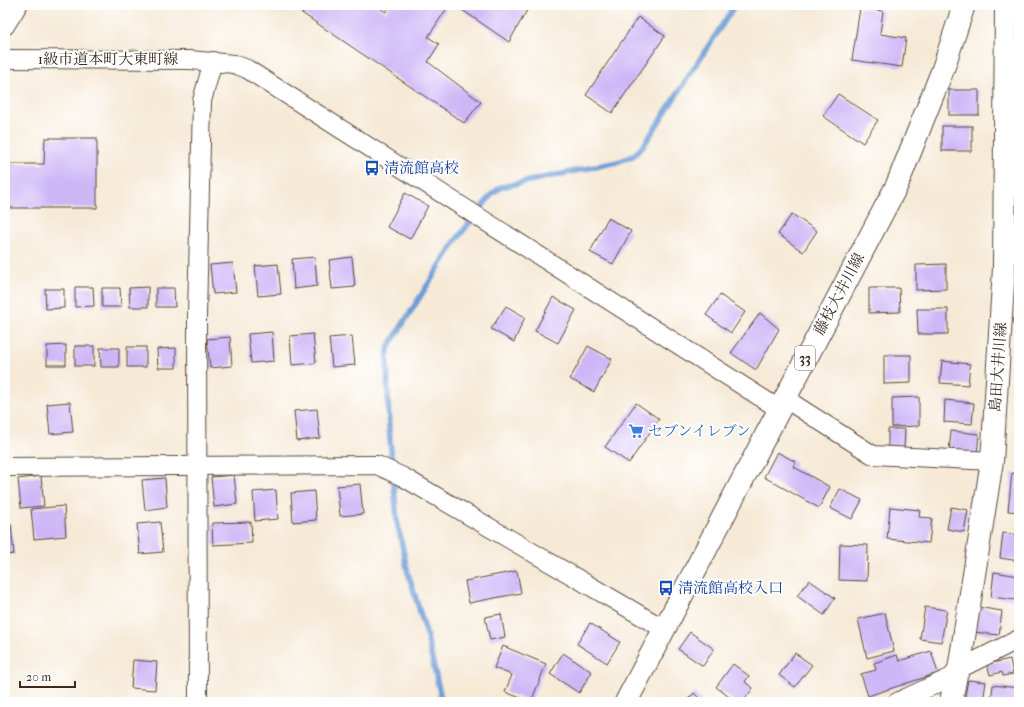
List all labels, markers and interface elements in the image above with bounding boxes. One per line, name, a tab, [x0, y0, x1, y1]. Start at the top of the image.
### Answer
street label: 1級市道本町大東町線	[38, 50, 178, 68]
bus stop icon: 清流館高校	[363, 159, 381, 177]
place label: 清流館高校	[384, 159, 459, 177]
street label: 藤枝大井川線	[810, 250, 868, 338]
street label: 島田大井川線	[986, 321, 1010, 413]
road number: 33	[795, 346, 815, 370]
supermarket icon: セブンイレブン	[627, 422, 645, 440]
place label: セブンイレブン	[648, 422, 751, 440]
bus stop icon: 清流館高校入口	[657, 579, 675, 597]
place label: 清流館高校入口	[678, 579, 783, 597]
scale bar	[20, 663, 75, 689]
text: 20 m	[26, 670, 51, 684]

